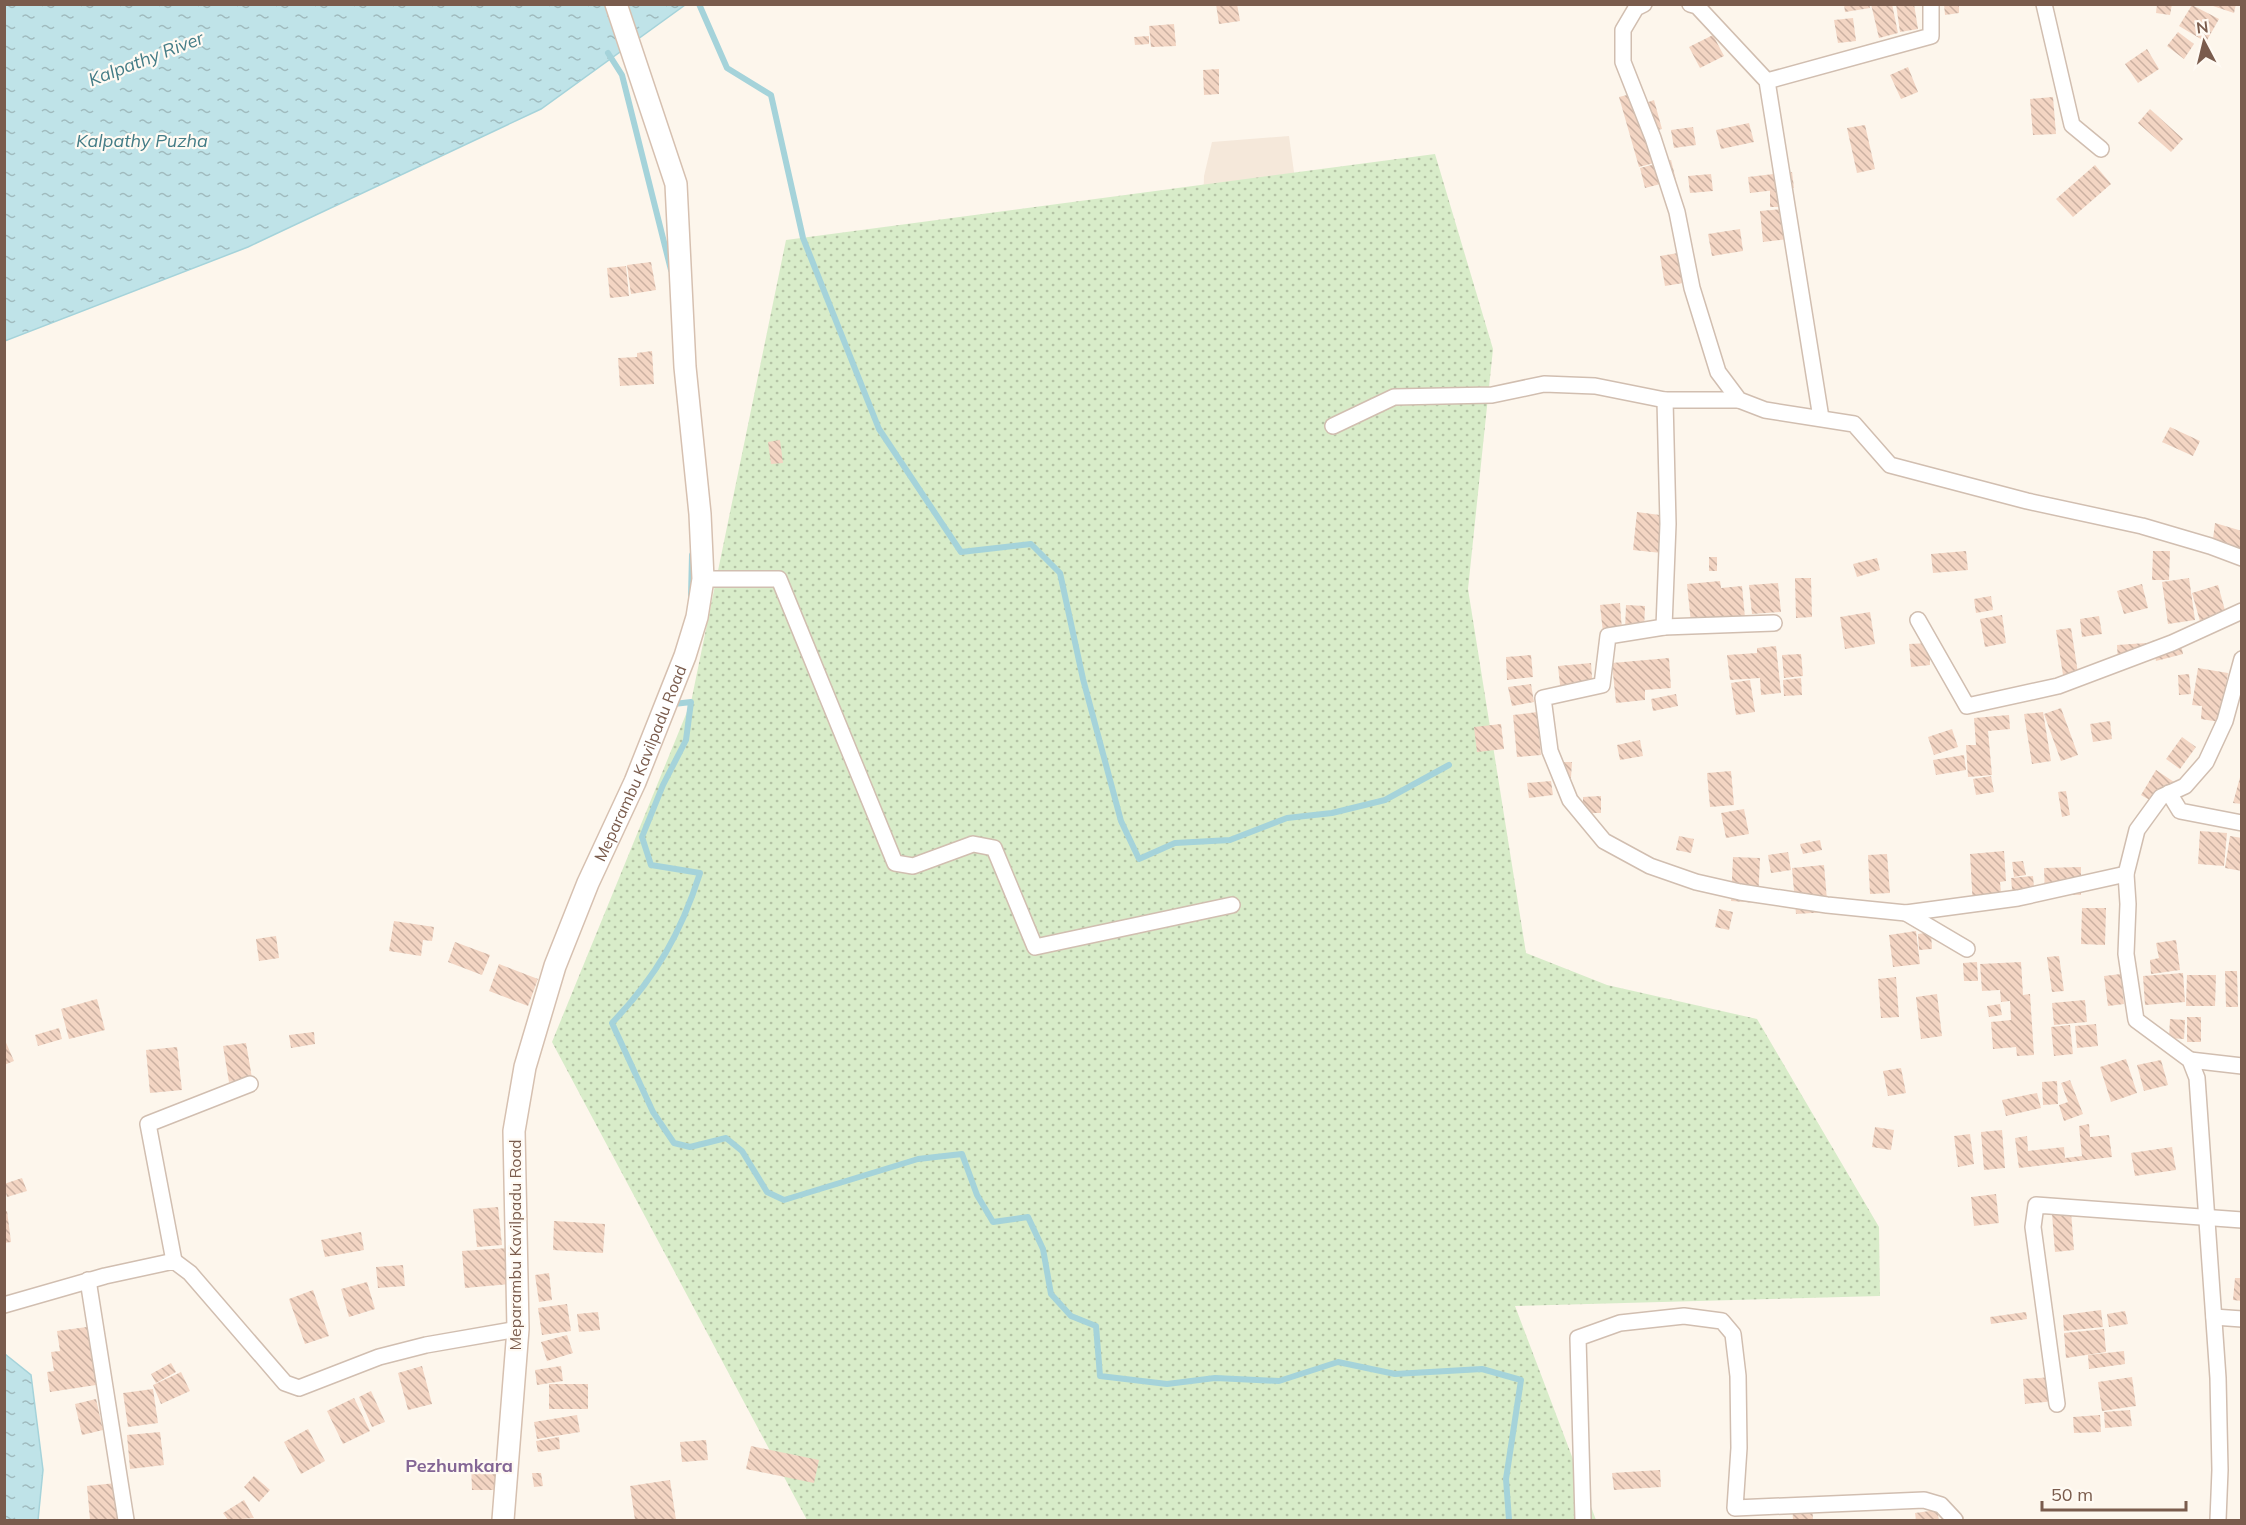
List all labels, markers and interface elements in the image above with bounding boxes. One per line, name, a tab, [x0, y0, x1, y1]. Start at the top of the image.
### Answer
north arrow	[2174, 12, 2234, 72]
text: N	[2195, 16, 2209, 38]
water label: Kalpathy River	[85, 25, 208, 91]
water label: Kalpathy Puzha	[76, 129, 208, 152]
street label: Meparambu Kavilpadu Road	[589, 662, 690, 865]
street label: Meparambu Kavilpadu Road	[505, 1139, 525, 1351]
district label: Pezhumkara	[405, 1454, 513, 1477]
scale bar	[2042, 1474, 2186, 1512]
text: 50 m	[2051, 1483, 2093, 1506]

